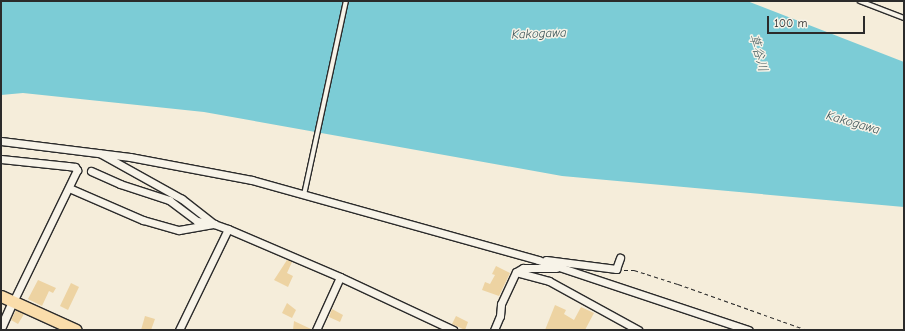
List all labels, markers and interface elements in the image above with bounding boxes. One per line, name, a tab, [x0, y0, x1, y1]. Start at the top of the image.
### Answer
scale bar	[769, 8, 867, 34]
text: 100 m	[774, 16, 807, 30]
water label: Kakogawa	[511, 25, 567, 43]
water label: 草谷川	[745, 32, 771, 74]
water label: Kakogawa	[824, 108, 882, 138]

